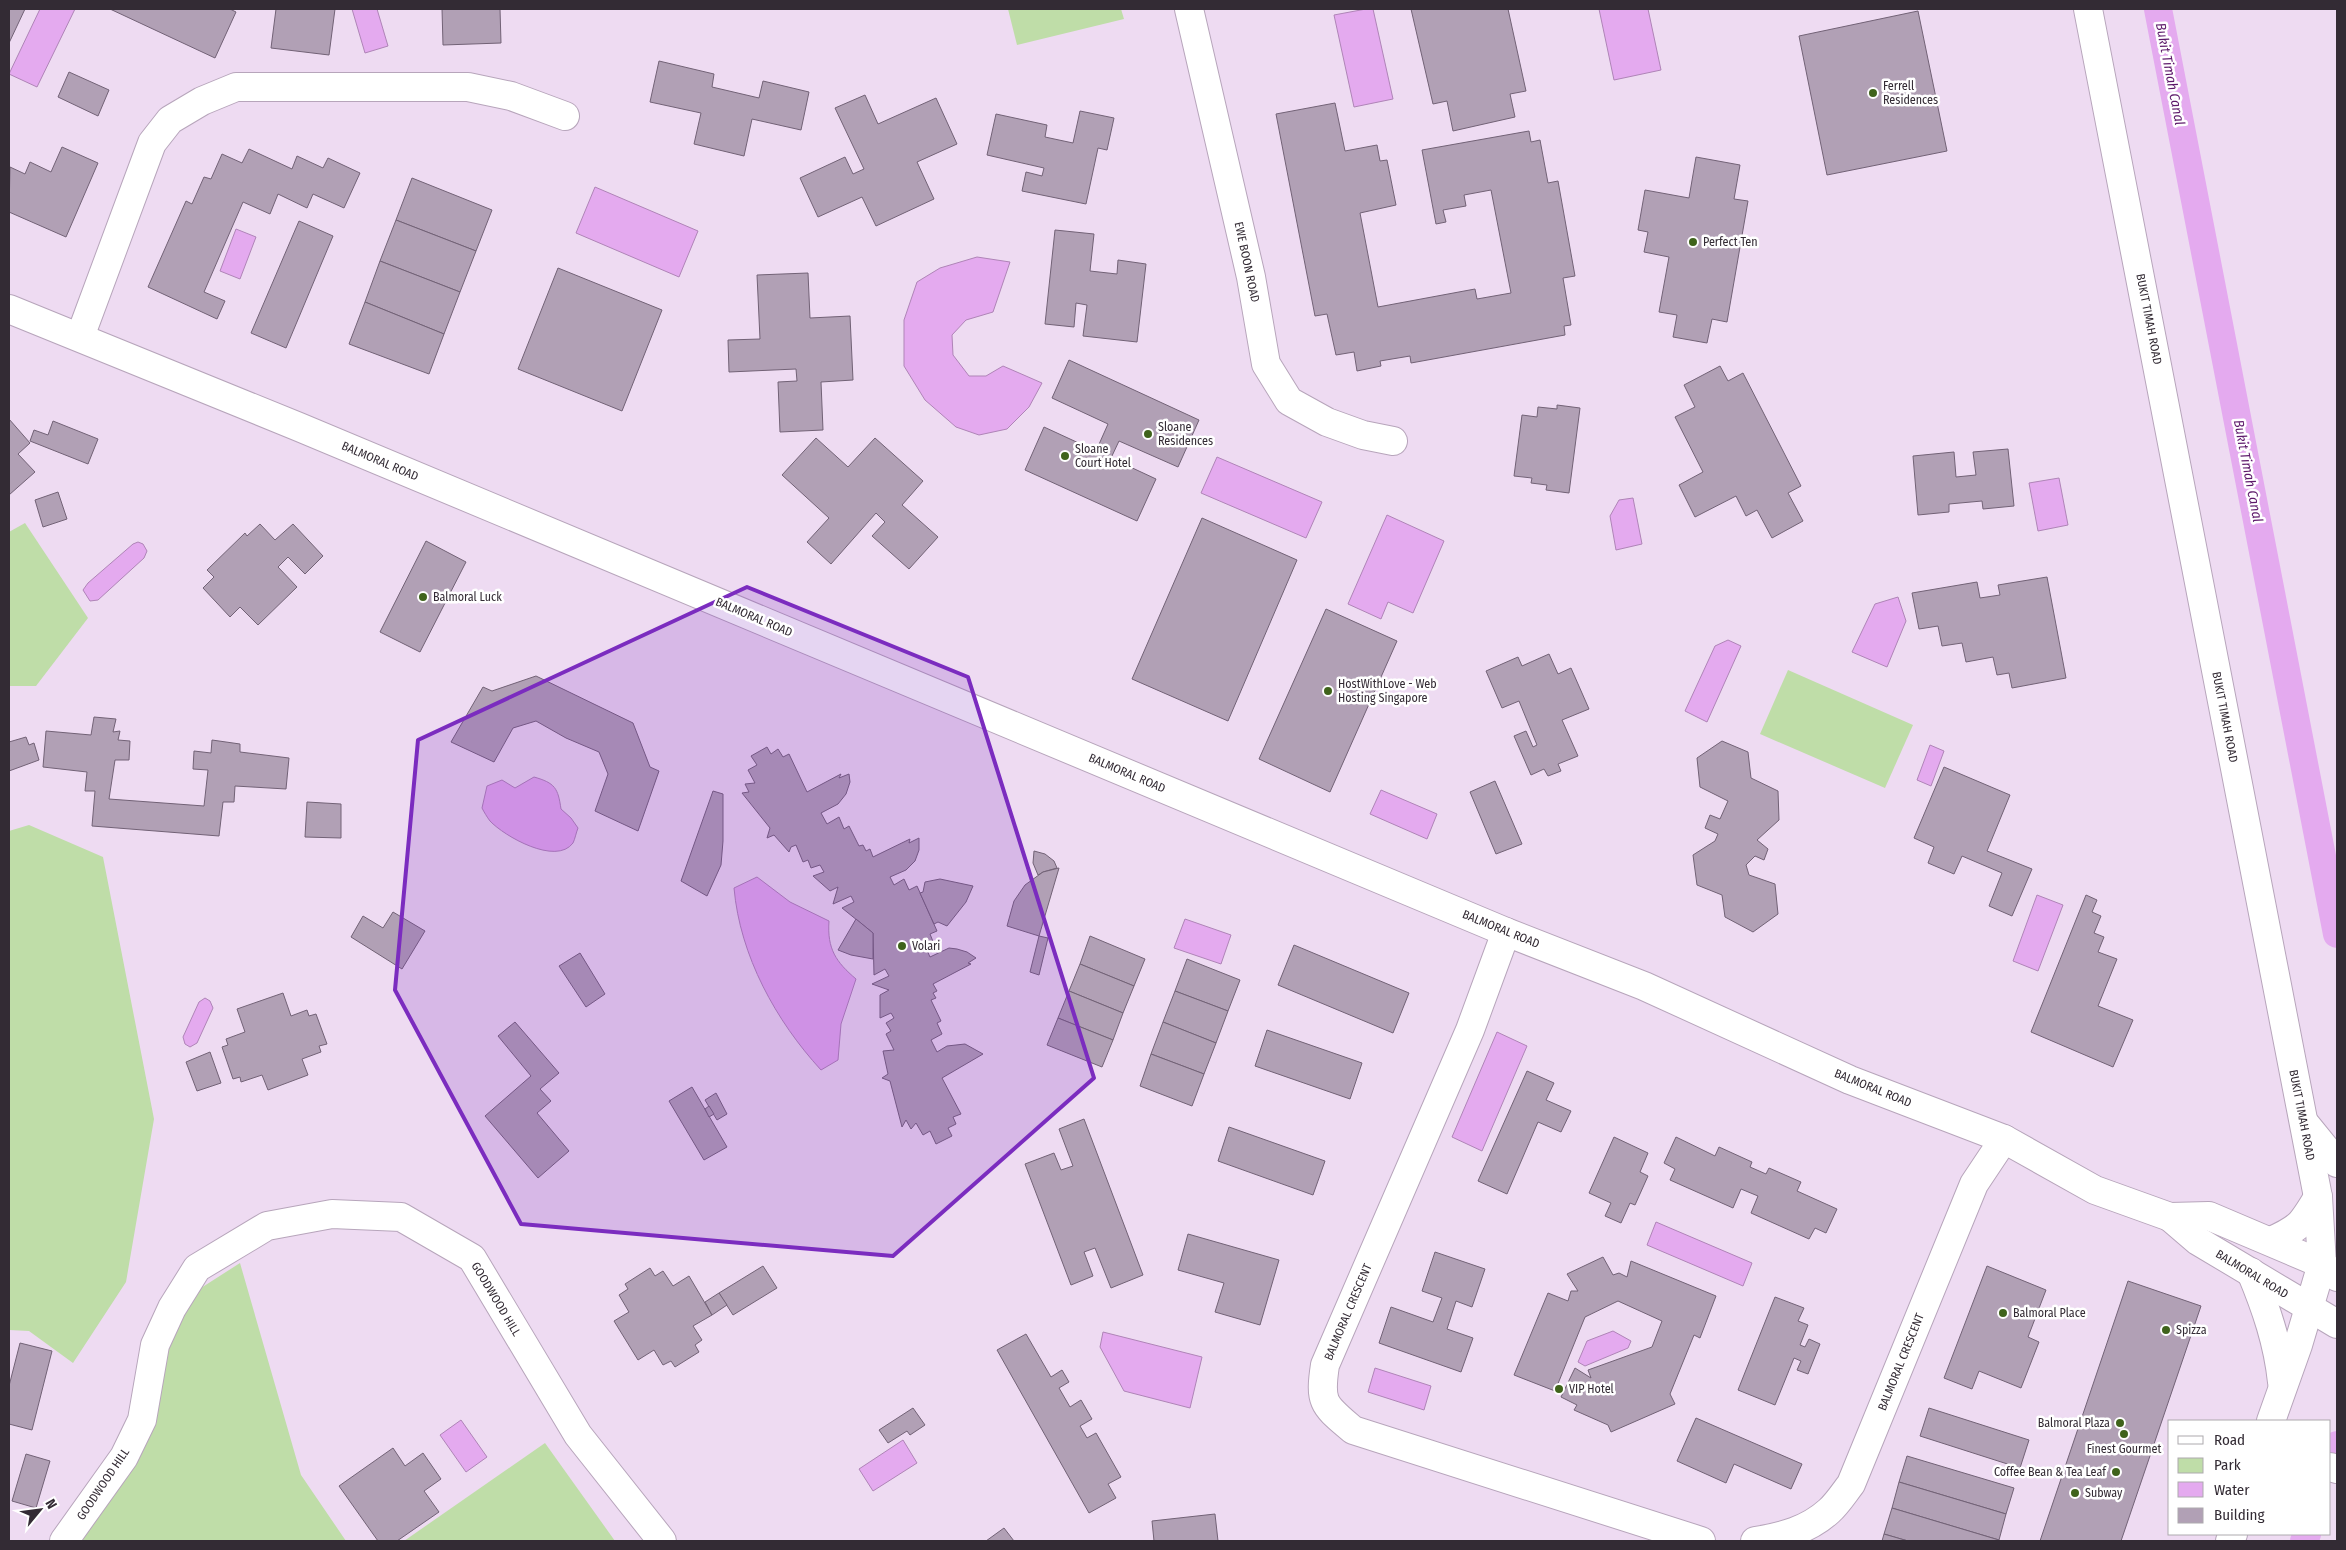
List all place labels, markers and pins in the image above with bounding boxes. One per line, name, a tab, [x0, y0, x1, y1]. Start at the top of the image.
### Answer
place label: Ferrell Residences	[1883, 79, 1938, 107]
marker: Ferrell Residences	[1867, 87, 1879, 99]
place label: Perfect Ten	[1703, 235, 1758, 249]
marker: Perfect Ten	[1687, 236, 1699, 248]
place label: Sloane Residences	[1158, 420, 1213, 448]
marker: Sloane Residences	[1142, 428, 1154, 440]
place label: Sloane Court Hotel	[1075, 442, 1131, 470]
marker: Sloane Court Hotel	[1059, 450, 1071, 462]
place label: Balmoral Luck	[433, 590, 502, 604]
marker: Balmoral Luck	[417, 591, 429, 603]
place label: HostWithLove - Web Hosting Singapore	[1338, 677, 1437, 705]
marker: HostWithLove - Web Hosting Singapore	[1322, 685, 1334, 697]
place label: Volari	[912, 939, 940, 953]
marker: Volari	[896, 940, 908, 952]
place label: Balmoral Place	[2013, 1306, 2086, 1320]
marker: Balmoral Place	[1997, 1307, 2009, 1319]
place label: Spizza	[2176, 1323, 2207, 1337]
marker: Spizza	[2160, 1324, 2172, 1336]
place label: VIP Hotel	[1569, 1382, 1614, 1396]
marker: VIP Hotel	[1553, 1383, 1565, 1395]
place label: Balmoral Plaza	[2038, 1416, 2110, 1430]
marker: Balmoral Plaza	[2114, 1417, 2126, 1429]
marker: Finest Gourmet	[2118, 1428, 2130, 1440]
place label: Finest Gourmet	[2087, 1442, 2161, 1456]
place label: Coffee Bean & Tea Leaf	[1994, 1465, 2107, 1479]
marker: Coffee Bean & Tea Leaf	[2110, 1466, 2122, 1478]
place label: Subway	[2085, 1486, 2123, 1500]
marker: Subway	[2069, 1487, 2081, 1499]

